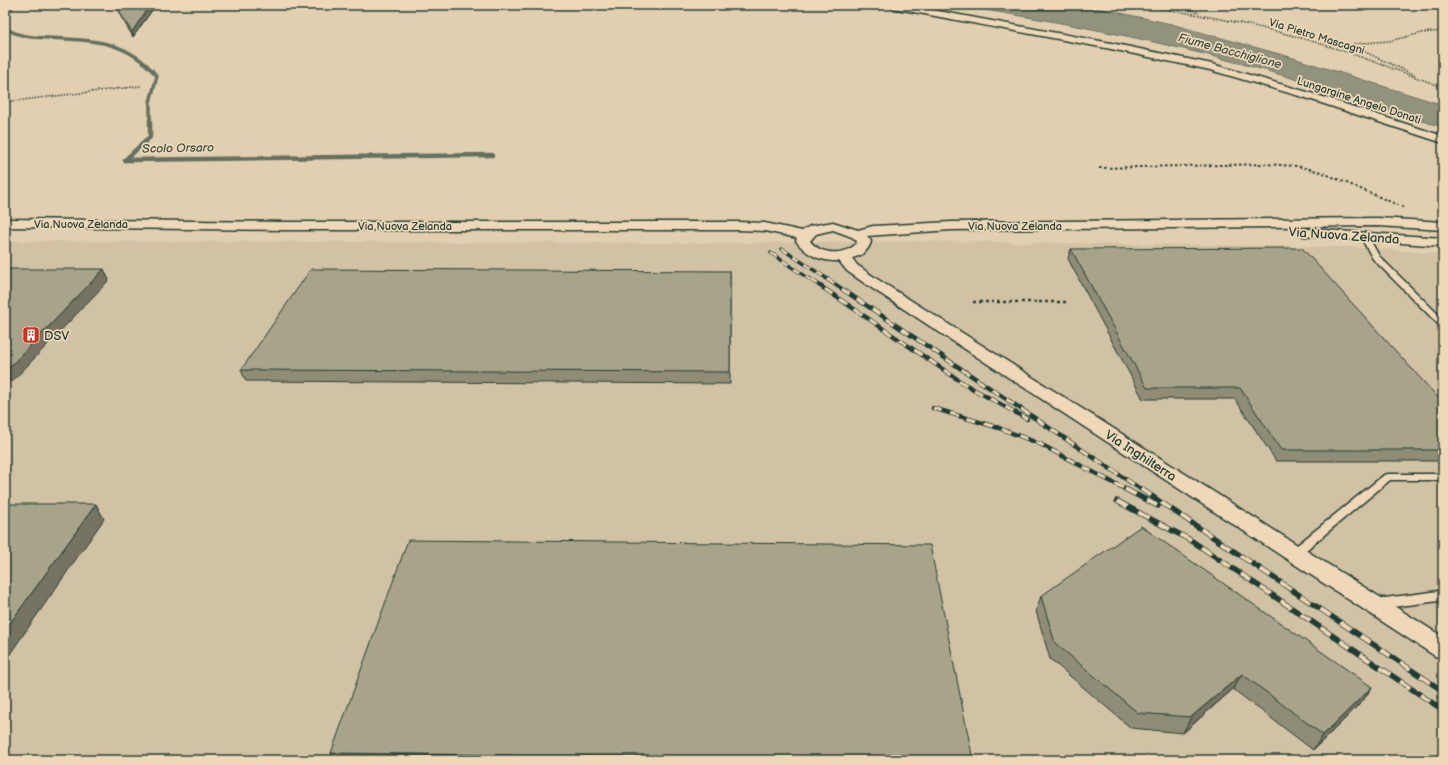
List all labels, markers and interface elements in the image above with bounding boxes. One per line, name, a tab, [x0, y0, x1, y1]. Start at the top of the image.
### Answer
street label: Via Pietro Mascagni	[1267, 16, 1366, 57]
water label: Fiume Bacchiglione	[1177, 30, 1283, 72]
street label: Lungargine Angelo Donati	[1295, 74, 1422, 127]
water label: Scolo Orsaro	[142, 140, 214, 157]
street label: Via Nuova Zelanda	[34, 218, 128, 231]
street label: Via Nuova Zelanda	[358, 220, 452, 233]
street label: Via Nuova Zelanda	[968, 220, 1062, 233]
street label: Via Nuova Zelanda	[1288, 224, 1400, 248]
building icon: DSV	[21, 325, 41, 345]
place label: DSV	[44, 328, 69, 344]
street label: Via Inghilterra	[1102, 427, 1179, 485]

